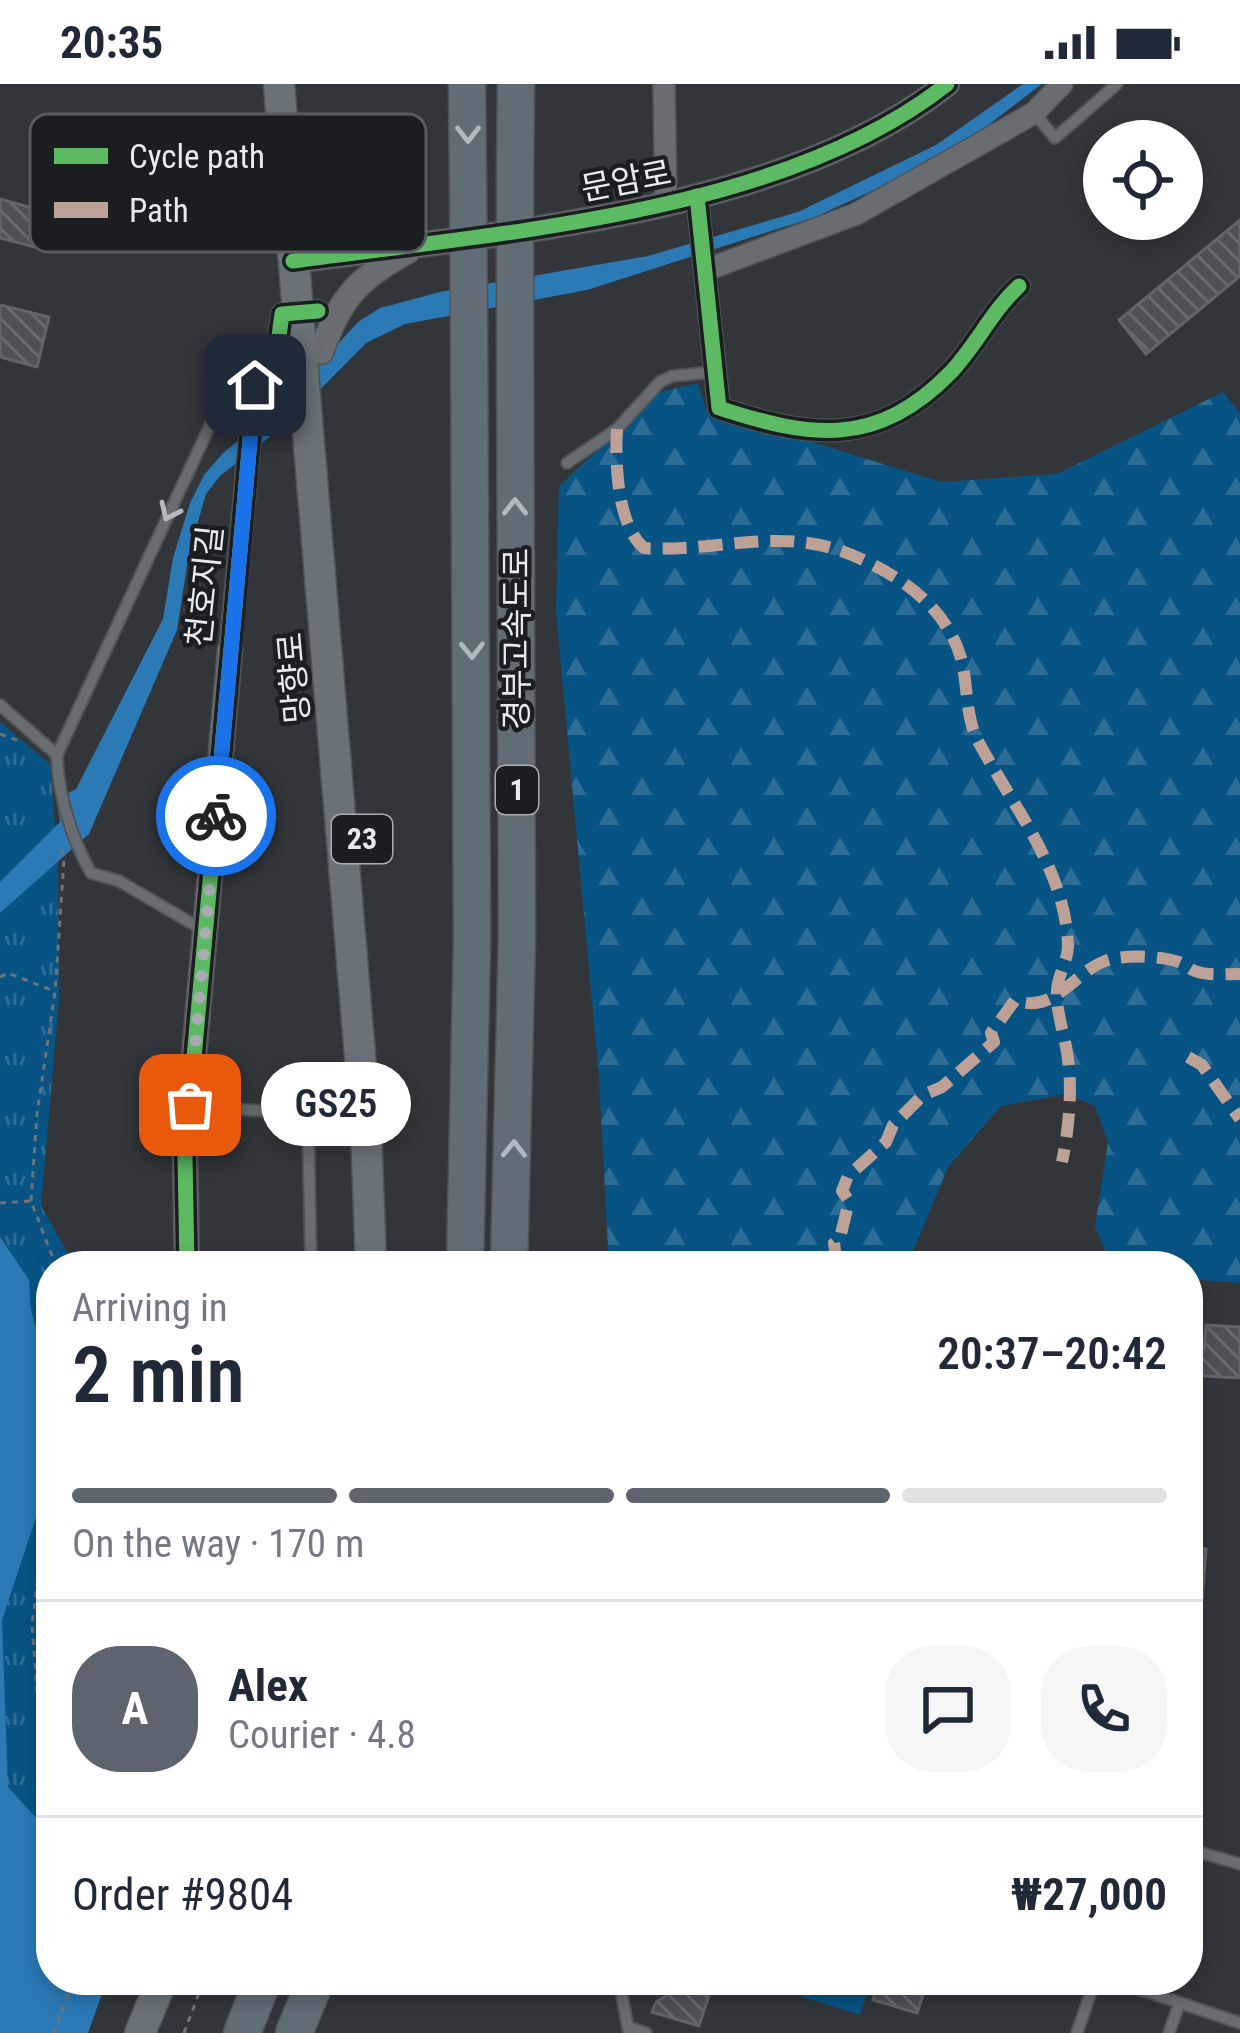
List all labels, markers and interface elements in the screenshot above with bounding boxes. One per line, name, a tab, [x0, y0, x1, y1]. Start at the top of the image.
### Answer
text: 20:35	[60, 16, 163, 69]
legend	[30, 114, 426, 252]
map controls	[1083, 120, 1203, 240]
button: locate	[1083, 120, 1203, 240]
one-way arrow	[455, 126, 481, 144]
text: Cycle path	[129, 137, 265, 176]
street label: 문암로	[578, 153, 675, 208]
text: Path	[129, 191, 189, 230]
pin	[204, 334, 306, 436]
icon: home	[222, 352, 288, 418]
one-way arrow	[502, 497, 528, 515]
one-way arrow	[160, 500, 184, 521]
street label: 천호지길	[179, 524, 230, 648]
street label: 경부고속도로	[497, 548, 536, 730]
street label: 망향로	[270, 631, 317, 725]
one-way arrow	[459, 642, 485, 660]
courier	[156, 756, 276, 876]
road number: 1	[496, 766, 538, 814]
icon: bike	[183, 783, 249, 849]
road number: 23	[332, 815, 392, 863]
pin	[139, 1054, 241, 1156]
callout: GS25	[262, 1063, 412, 1147]
icon: bag	[157, 1072, 223, 1138]
text: GS25	[295, 1081, 377, 1127]
one-way arrow	[501, 1139, 527, 1157]
text: Arriving in	[72, 1285, 228, 1331]
text: 20:37–20:42	[937, 1327, 1167, 1380]
text: 2 min	[72, 1330, 245, 1421]
text: On the way · 170 m	[72, 1521, 364, 1567]
button: chat	[885, 1646, 1011, 1772]
button: phone	[1041, 1646, 1167, 1772]
text: Alex	[228, 1659, 308, 1712]
text: A	[122, 1682, 148, 1735]
text: Courier · 4.8	[228, 1712, 416, 1758]
text: Order #9804	[72, 1868, 293, 1921]
text: ₩27,000	[1011, 1868, 1167, 1921]

